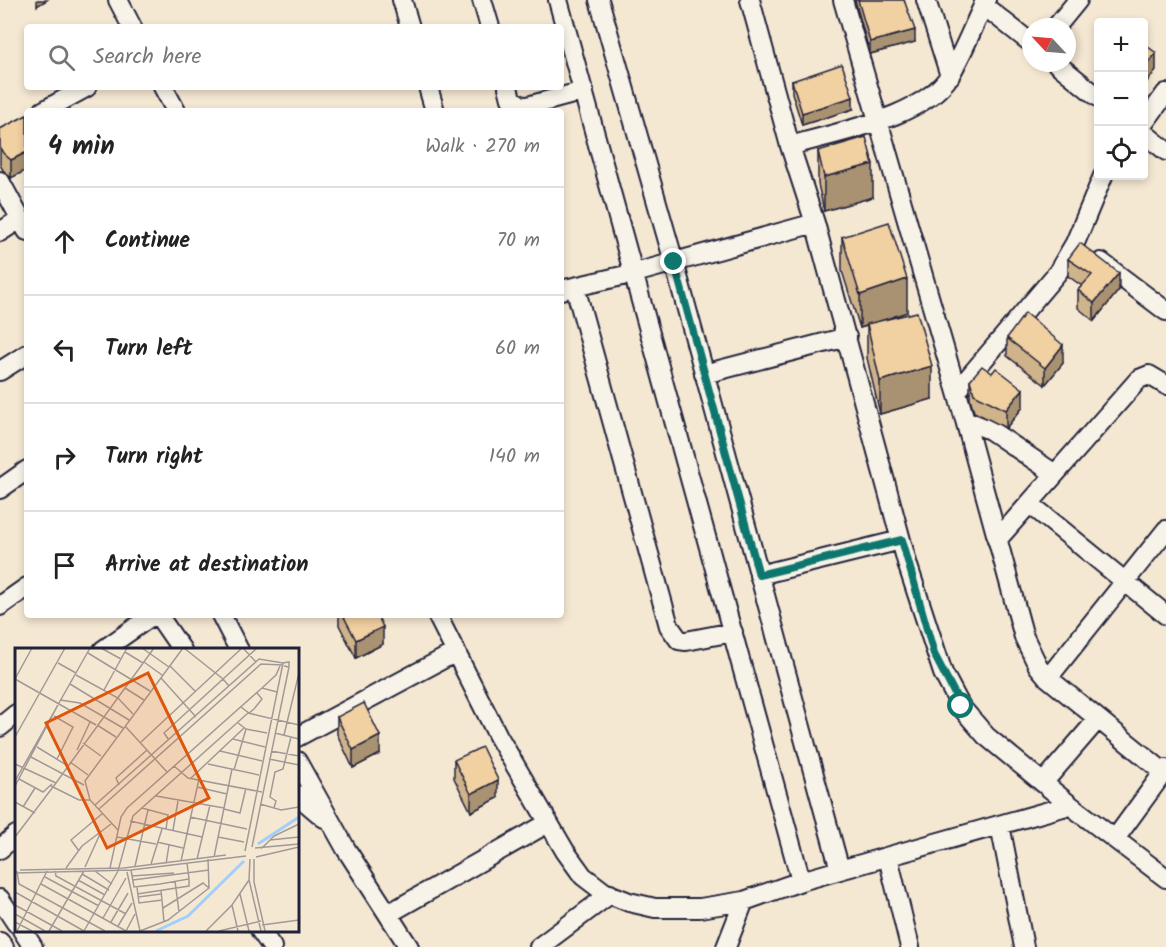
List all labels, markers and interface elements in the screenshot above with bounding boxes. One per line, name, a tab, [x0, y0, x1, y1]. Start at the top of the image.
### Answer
north arrow	[1022, 18, 1076, 72]
map controls	[1094, 18, 1148, 180]
button: +	[1094, 18, 1148, 72]
search box	[24, 24, 564, 90]
text: Search here	[93, 40, 201, 75]
icon: search	[45, 41, 78, 74]
button: −	[1094, 72, 1148, 126]
text: 4 min	[48, 126, 115, 168]
button: locate	[1094, 126, 1148, 180]
text: Walk · 270 m	[425, 131, 540, 163]
text: Continue	[105, 224, 190, 259]
icon: ahead	[48, 225, 81, 258]
text: 70 m	[497, 225, 540, 257]
route end	[660, 248, 686, 274]
text: Turn left	[105, 332, 192, 367]
icon: left	[48, 333, 81, 366]
text: 60 m	[495, 333, 540, 365]
text: Turn right	[105, 440, 203, 475]
icon: right	[48, 441, 81, 474]
text: 140 m	[489, 441, 540, 473]
text: Arrive at destination	[105, 548, 308, 583]
icon: arrive	[48, 549, 81, 582]
inset map	[15, 648, 298, 932]
route start	[947, 692, 973, 718]

